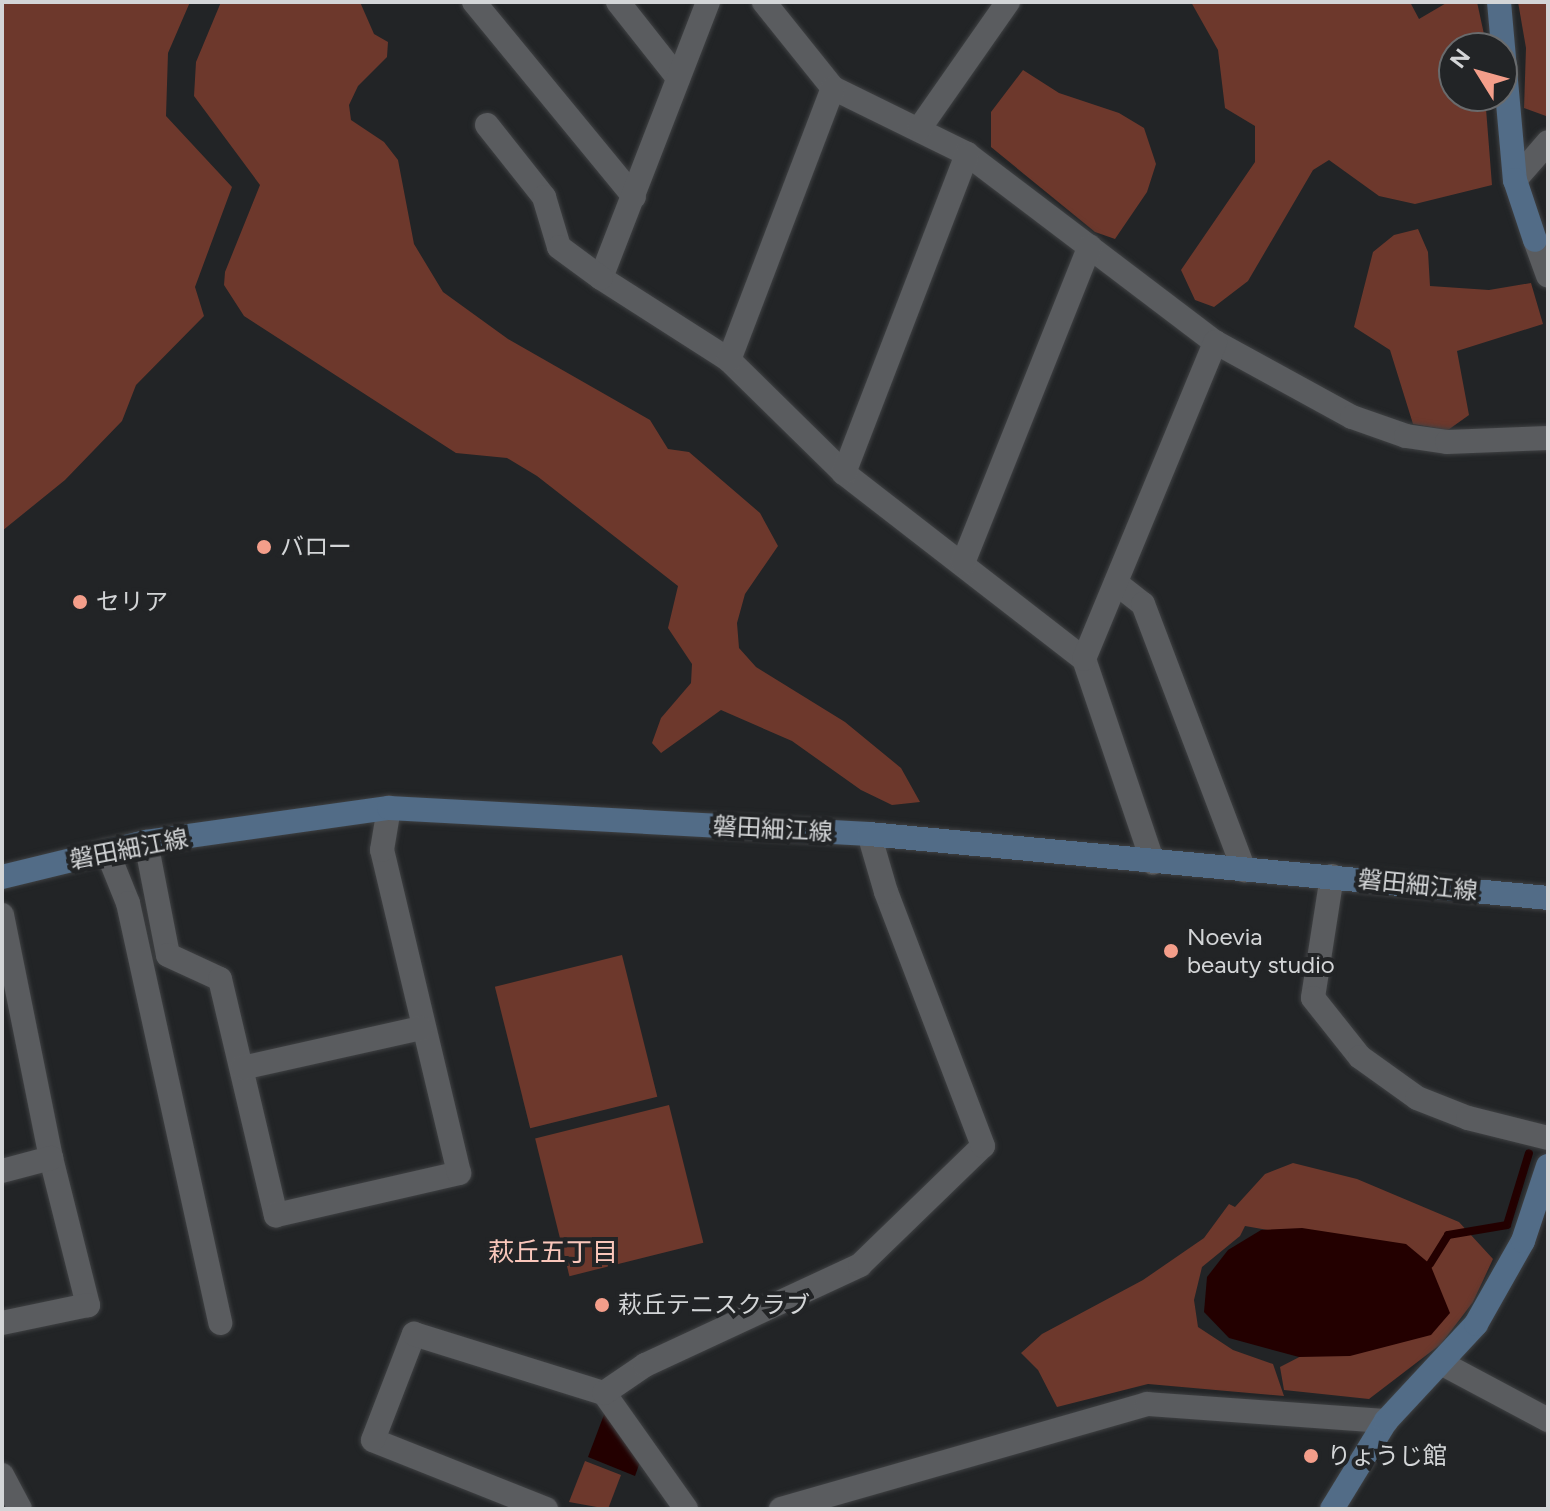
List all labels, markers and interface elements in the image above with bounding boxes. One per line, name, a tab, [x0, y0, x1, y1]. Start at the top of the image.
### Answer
north arrow	[1438, 32, 1518, 112]
text: N	[1444, 44, 1476, 73]
place label: バロー	[280, 533, 352, 561]
marker: バロー	[255, 538, 273, 556]
place label: セリア	[96, 588, 168, 616]
marker: セリア	[71, 593, 89, 611]
street label: 磐田細江線	[712, 811, 834, 847]
street label: 磐田細江線	[67, 823, 191, 875]
street label: 磐田細江線	[1357, 864, 1479, 906]
place label: Noevia beauty studio	[1187, 923, 1335, 979]
marker: Noevia beauty studio	[1162, 942, 1180, 960]
district label: 萩丘五丁目	[488, 1237, 618, 1269]
place label: 萩丘テニスクラブ	[618, 1291, 810, 1319]
marker: 萩丘テニスクラブ	[593, 1296, 611, 1314]
place label: りょうじ館	[1327, 1442, 1447, 1470]
marker: りょうじ館	[1302, 1447, 1320, 1465]

